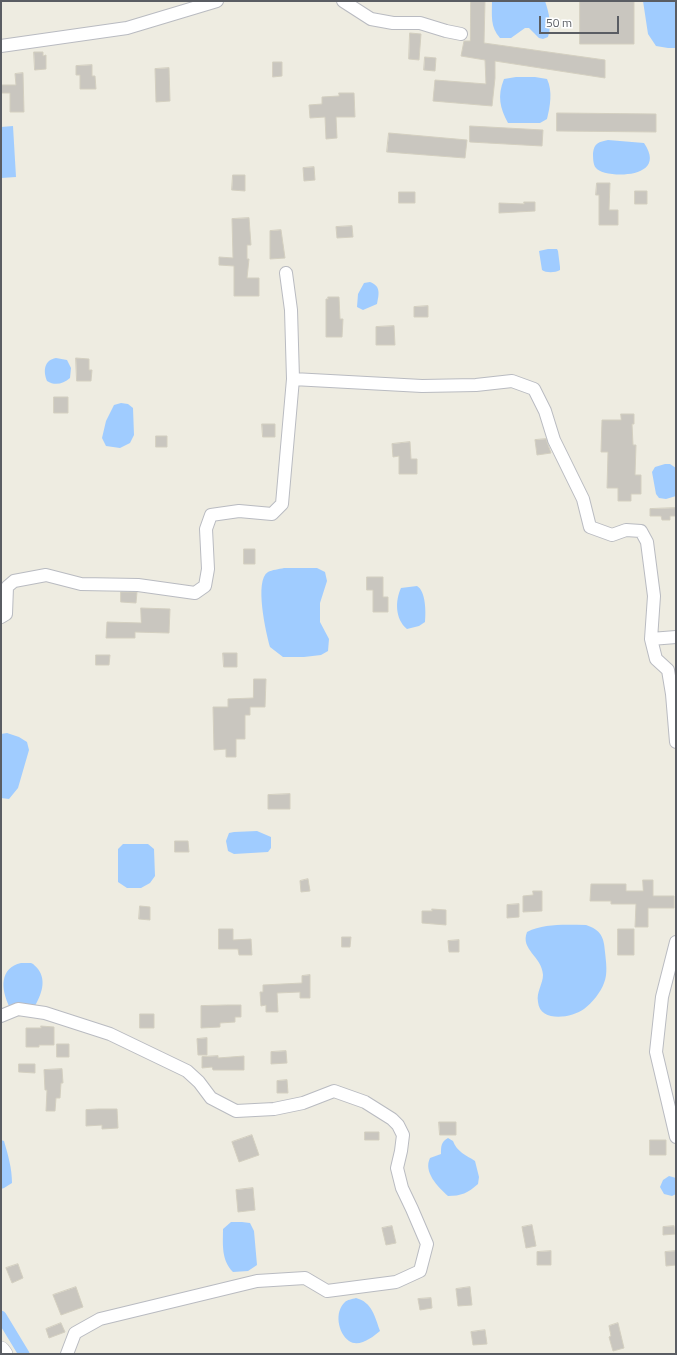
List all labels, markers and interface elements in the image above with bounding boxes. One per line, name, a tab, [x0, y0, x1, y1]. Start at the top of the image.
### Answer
scale bar	[541, 8, 621, 34]
text: 50 m	[546, 13, 572, 32]

